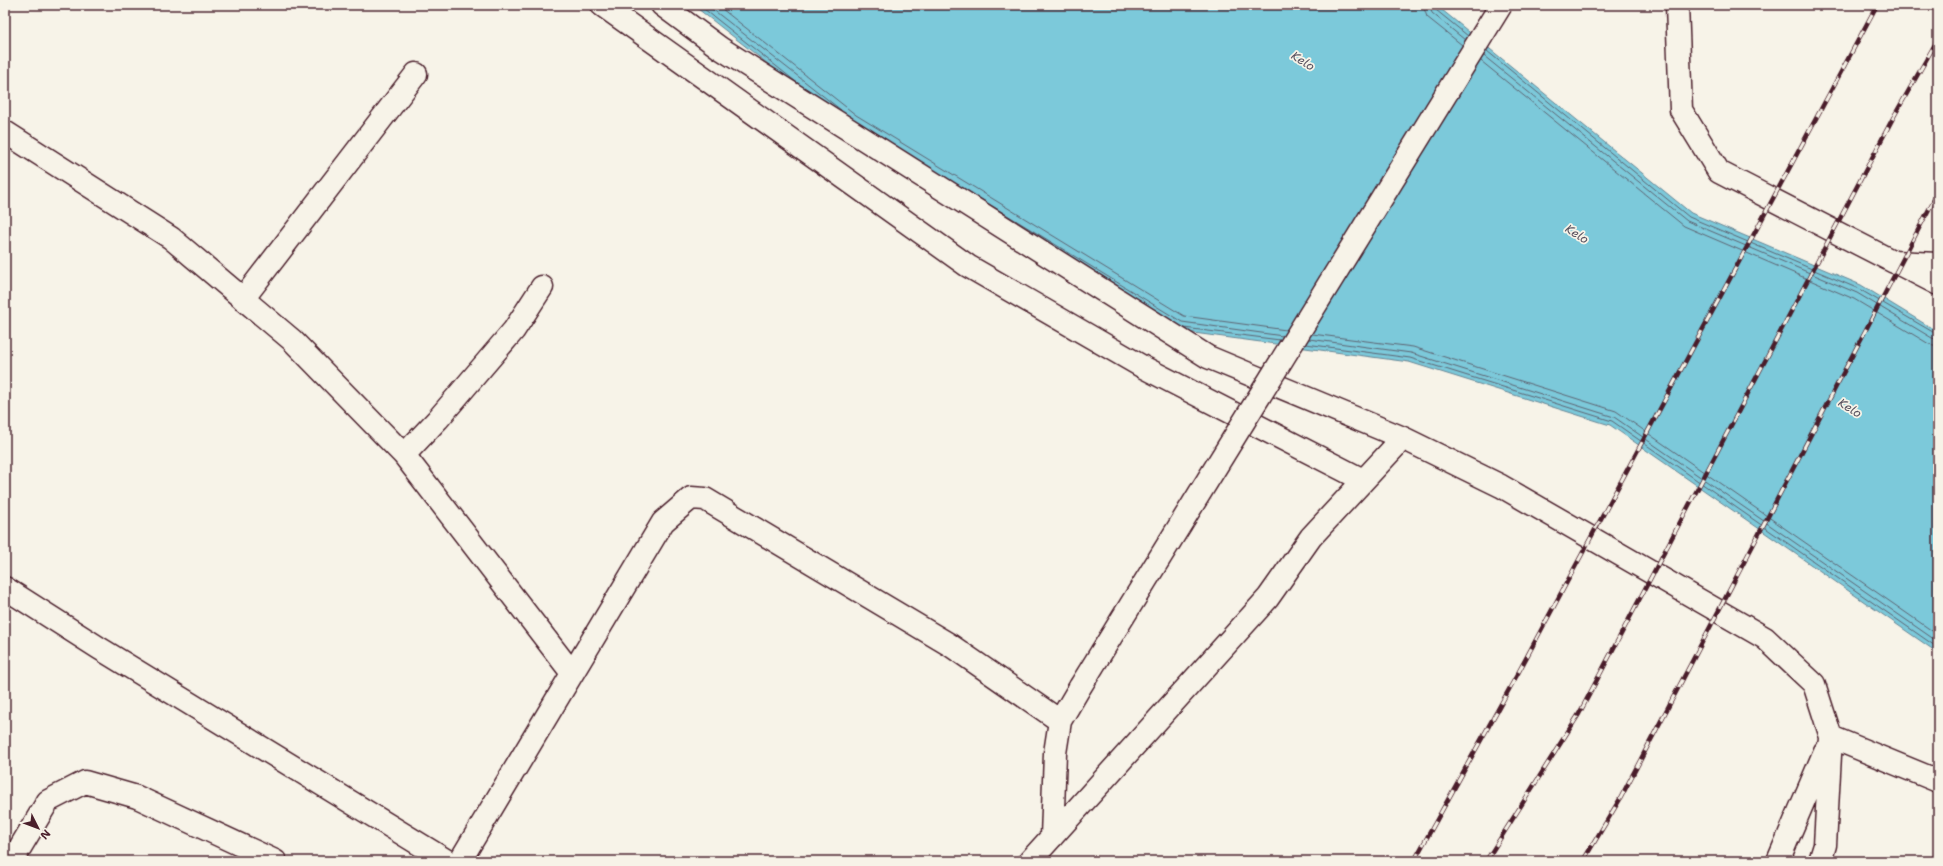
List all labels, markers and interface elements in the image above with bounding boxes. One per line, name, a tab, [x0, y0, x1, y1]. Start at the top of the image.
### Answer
water label: Kelo	[1288, 48, 1318, 74]
water label: Kelo	[1562, 221, 1592, 247]
water label: Kelo	[1835, 395, 1865, 421]
north arrow	[18, 808, 58, 848]
text: N	[36, 826, 54, 843]

